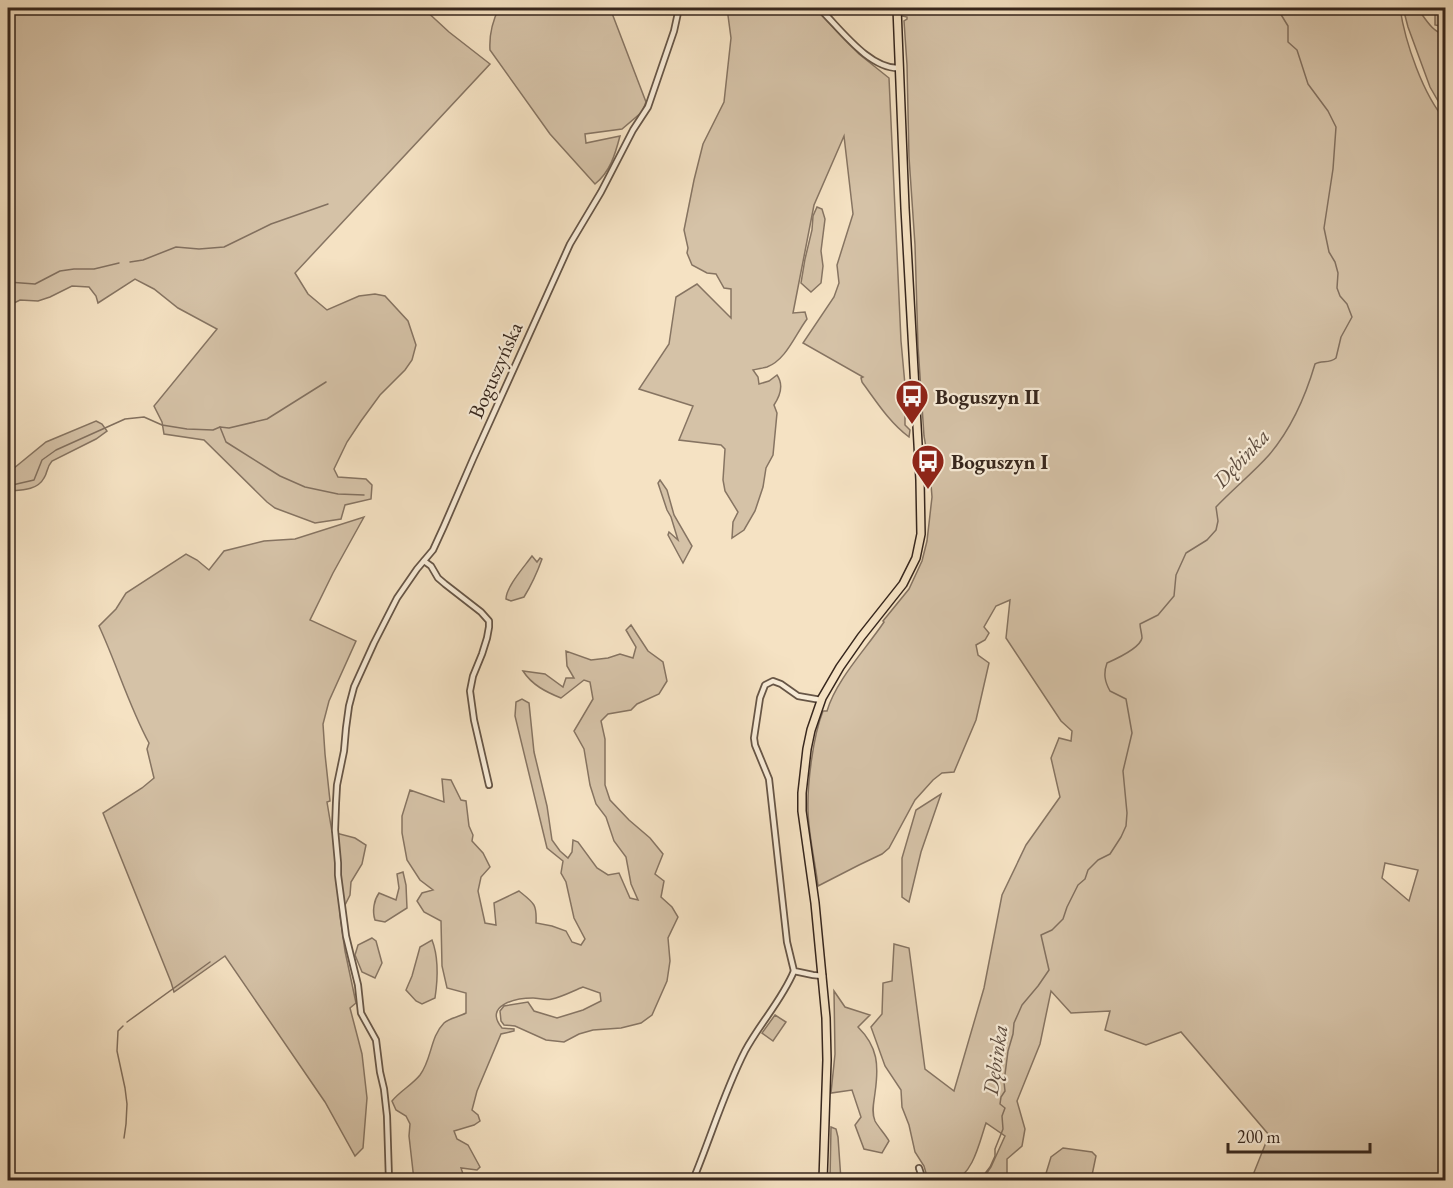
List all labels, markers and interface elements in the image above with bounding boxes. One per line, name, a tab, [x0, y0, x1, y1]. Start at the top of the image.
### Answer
street label: Boguszyńska	[462, 317, 529, 423]
bus stop icon: Boguszyn II	[894, 378, 930, 425]
place label: Boguszyn II	[935, 383, 1040, 410]
water label: Dębinka	[1205, 422, 1276, 495]
bus stop icon: Boguszyn I	[910, 443, 946, 490]
place label: Boguszyn I	[951, 448, 1048, 475]
water label: Dębinka	[976, 1023, 1014, 1098]
scale bar	[1228, 1116, 1370, 1154]
text: 200 m	[1237, 1125, 1281, 1148]

